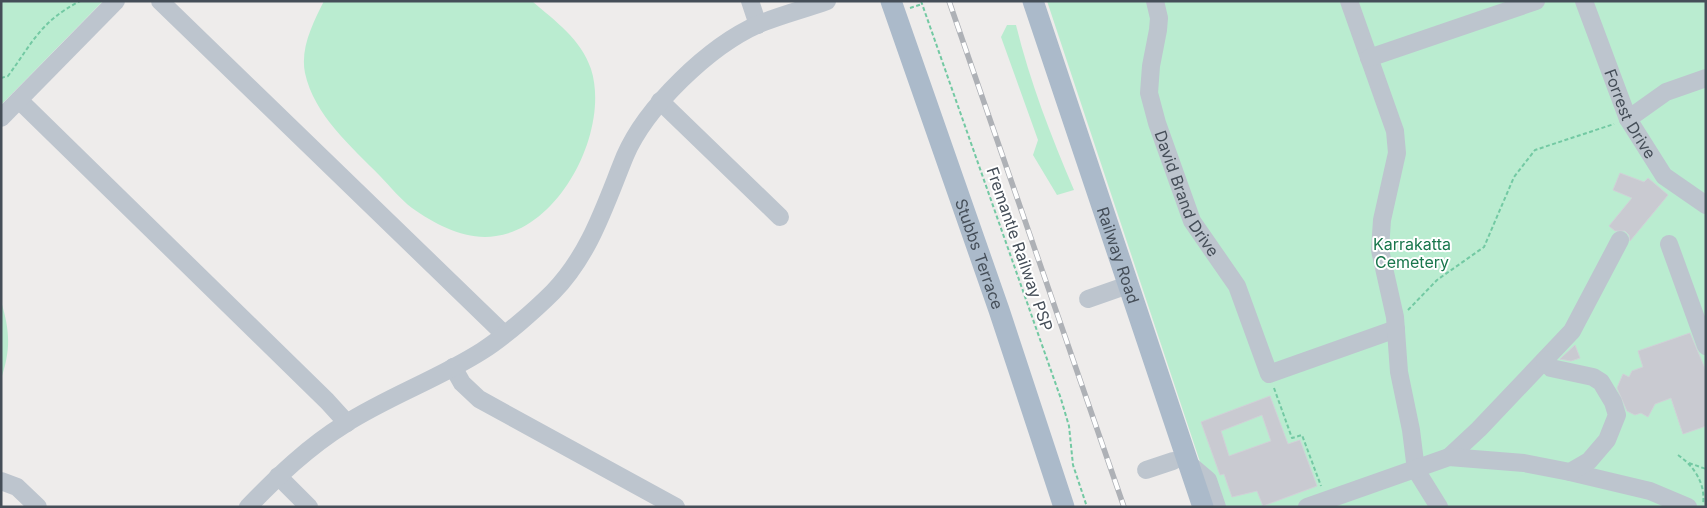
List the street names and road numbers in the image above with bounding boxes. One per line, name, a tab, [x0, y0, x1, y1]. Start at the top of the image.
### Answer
street label: Forrest Drive	[1600, 66, 1660, 162]
street label: David Brand Drive	[1150, 128, 1223, 260]
street label: Fremantle Railway PSP	[982, 164, 1058, 334]
street label: Stubbs Terrace	[951, 196, 1008, 312]
street label: Railway Road	[1093, 204, 1144, 306]

